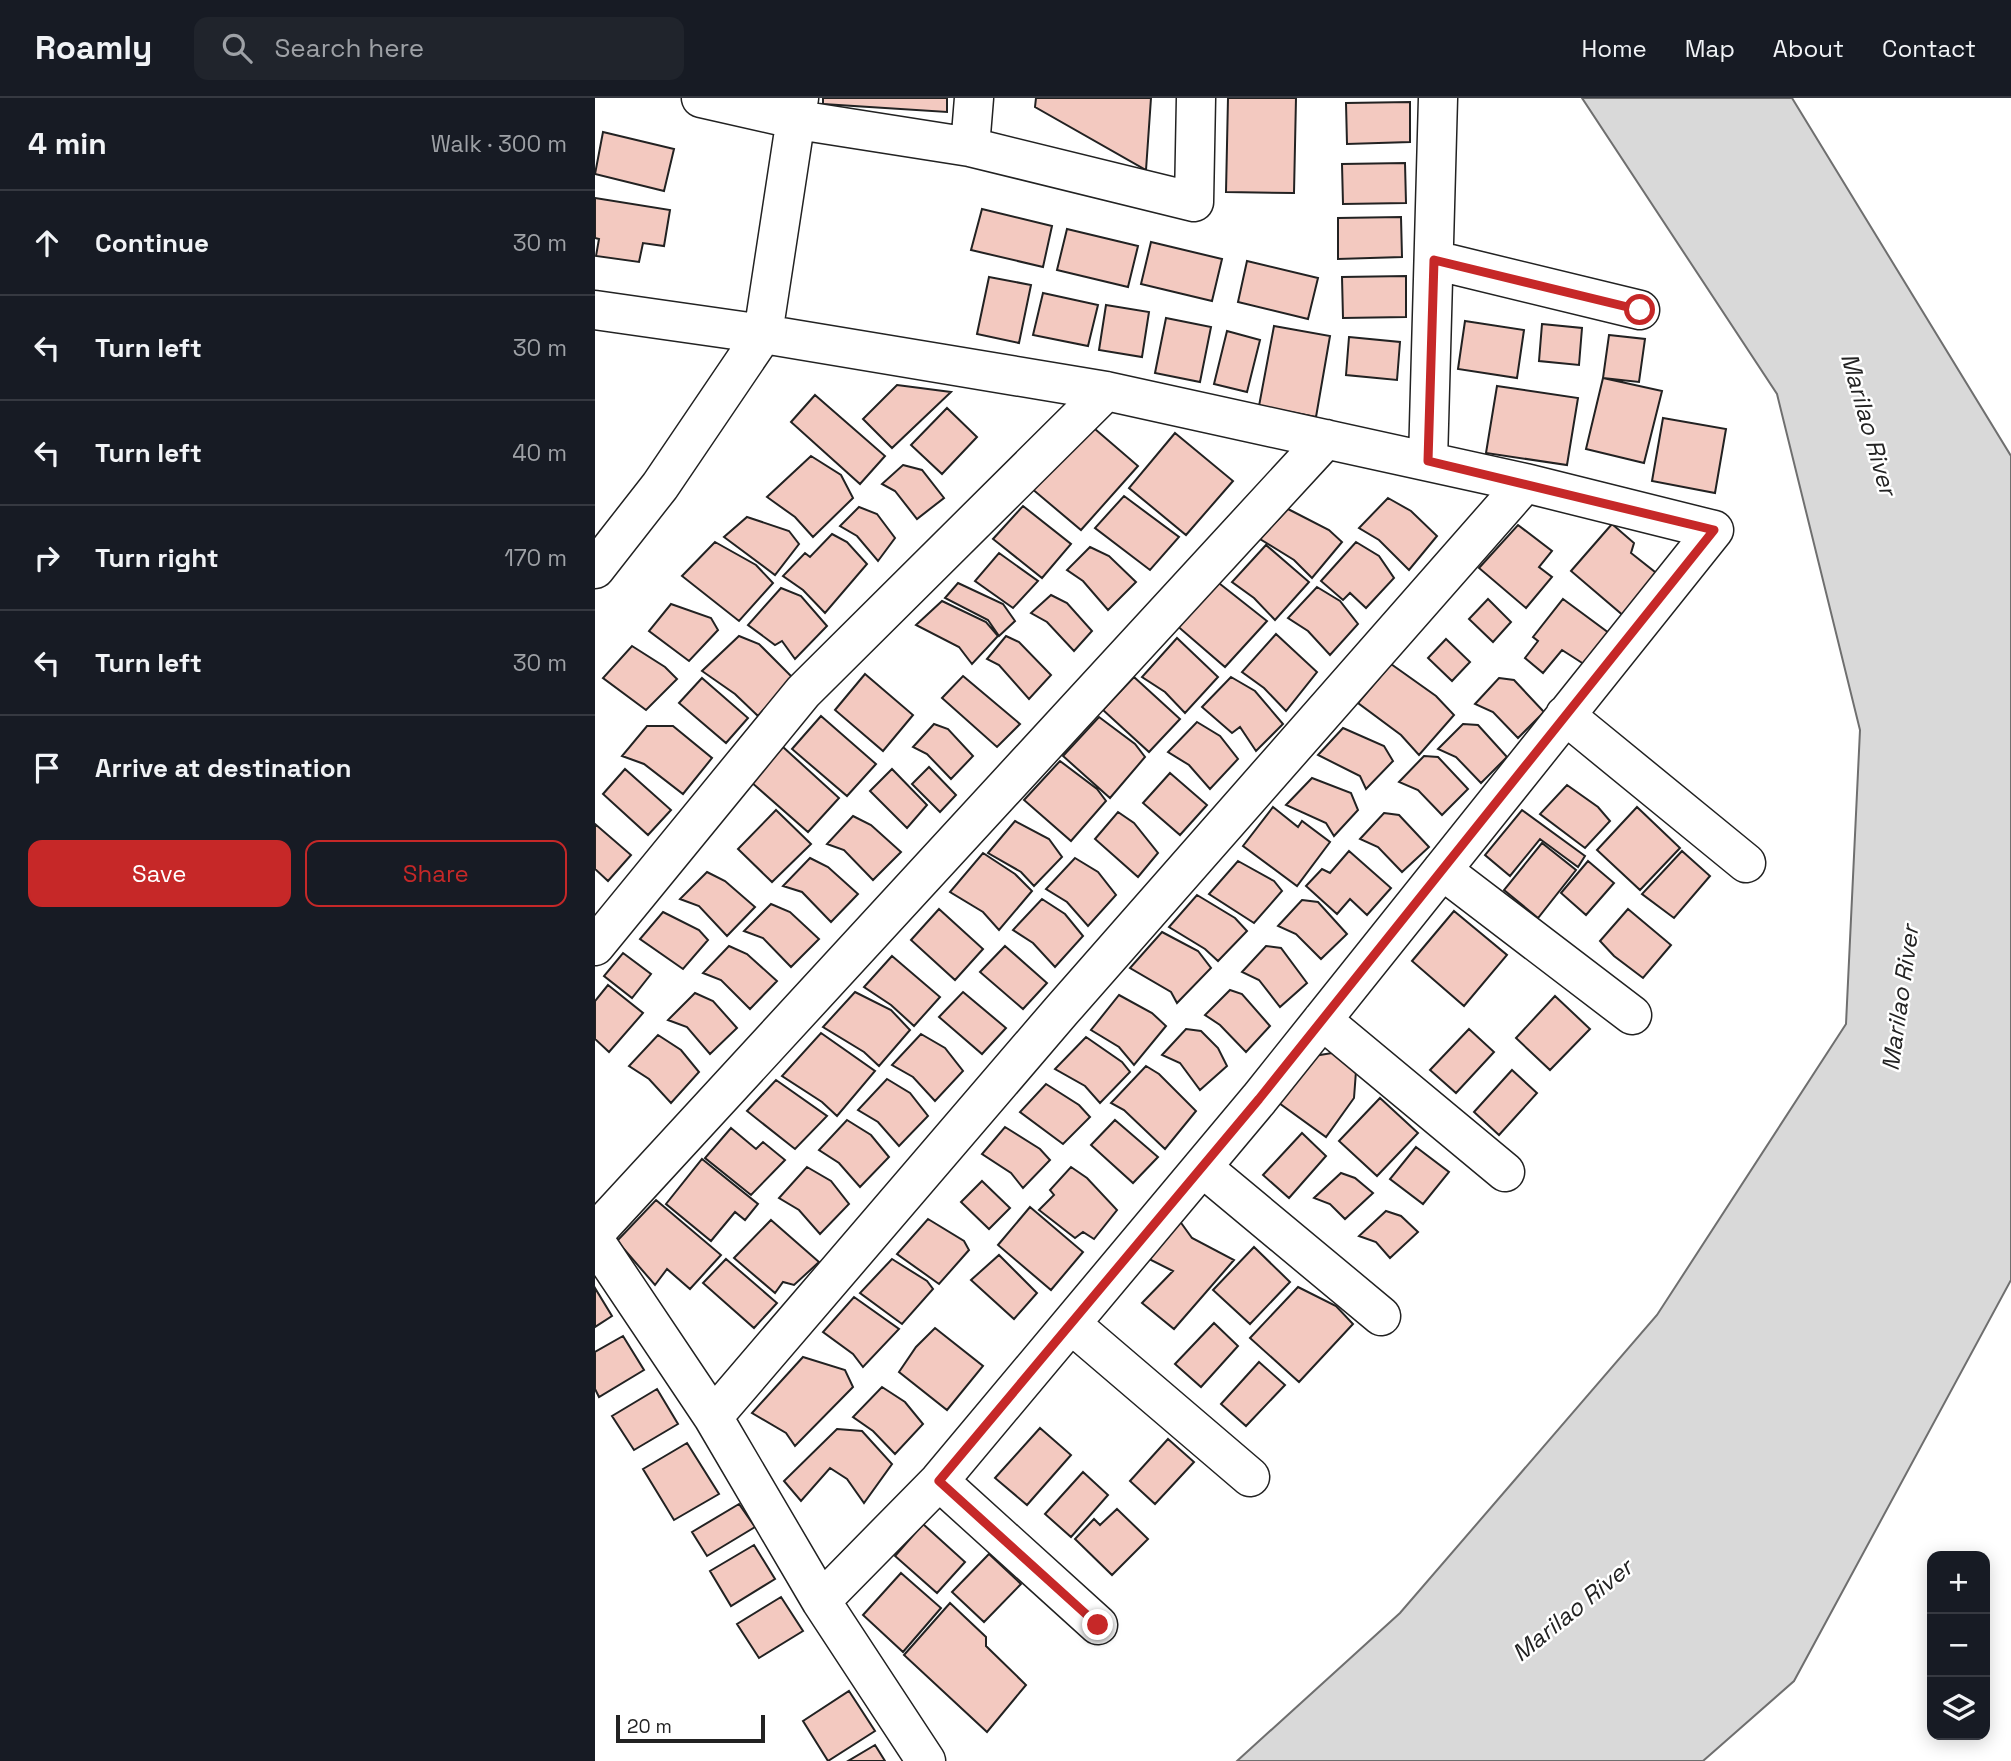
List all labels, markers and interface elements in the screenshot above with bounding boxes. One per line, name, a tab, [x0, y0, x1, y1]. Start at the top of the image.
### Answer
search box	[194, 17, 684, 80]
text: Roamly	[35, 27, 152, 69]
icon: search	[218, 29, 256, 67]
text: Search here	[274, 31, 424, 65]
text: Home	[1581, 33, 1647, 64]
text: Map	[1685, 33, 1735, 64]
text: About	[1773, 33, 1844, 64]
text: Contact	[1882, 33, 1976, 64]
text: 4 min	[28, 124, 107, 163]
text: Walk · 300 m	[431, 129, 567, 159]
icon: ahead	[28, 224, 66, 262]
text: Continue	[95, 226, 209, 260]
text: 30 m	[513, 228, 567, 258]
route start	[1624, 294, 1655, 325]
icon: left	[28, 329, 66, 367]
text: Turn left	[95, 331, 202, 365]
text: 30 m	[513, 333, 567, 363]
water label: Marilao River	[1834, 349, 1905, 502]
icon: left	[28, 434, 66, 472]
text: Turn left	[95, 436, 202, 470]
text: 40 m	[512, 438, 567, 468]
icon: right	[28, 539, 66, 577]
text: Turn right	[95, 541, 219, 575]
text: 170 m	[504, 543, 567, 573]
icon: left	[28, 644, 66, 682]
text: Turn left	[95, 646, 202, 680]
text: 30 m	[513, 648, 567, 678]
icon: arrive	[28, 749, 66, 787]
text: Arrive at destination	[95, 751, 352, 785]
button: Save	[28, 840, 291, 907]
button: Share	[305, 840, 567, 907]
water label: Marilao River	[1874, 920, 1926, 1073]
water label: Marilao River	[1505, 1550, 1641, 1668]
map controls	[1927, 1551, 1990, 1740]
button: +	[1927, 1551, 1990, 1614]
route end	[1082, 1609, 1113, 1640]
button: −	[1927, 1614, 1990, 1677]
button: layers	[1927, 1677, 1990, 1740]
scale bar	[616, 1712, 765, 1744]
text: 20 m	[627, 1714, 672, 1739]

